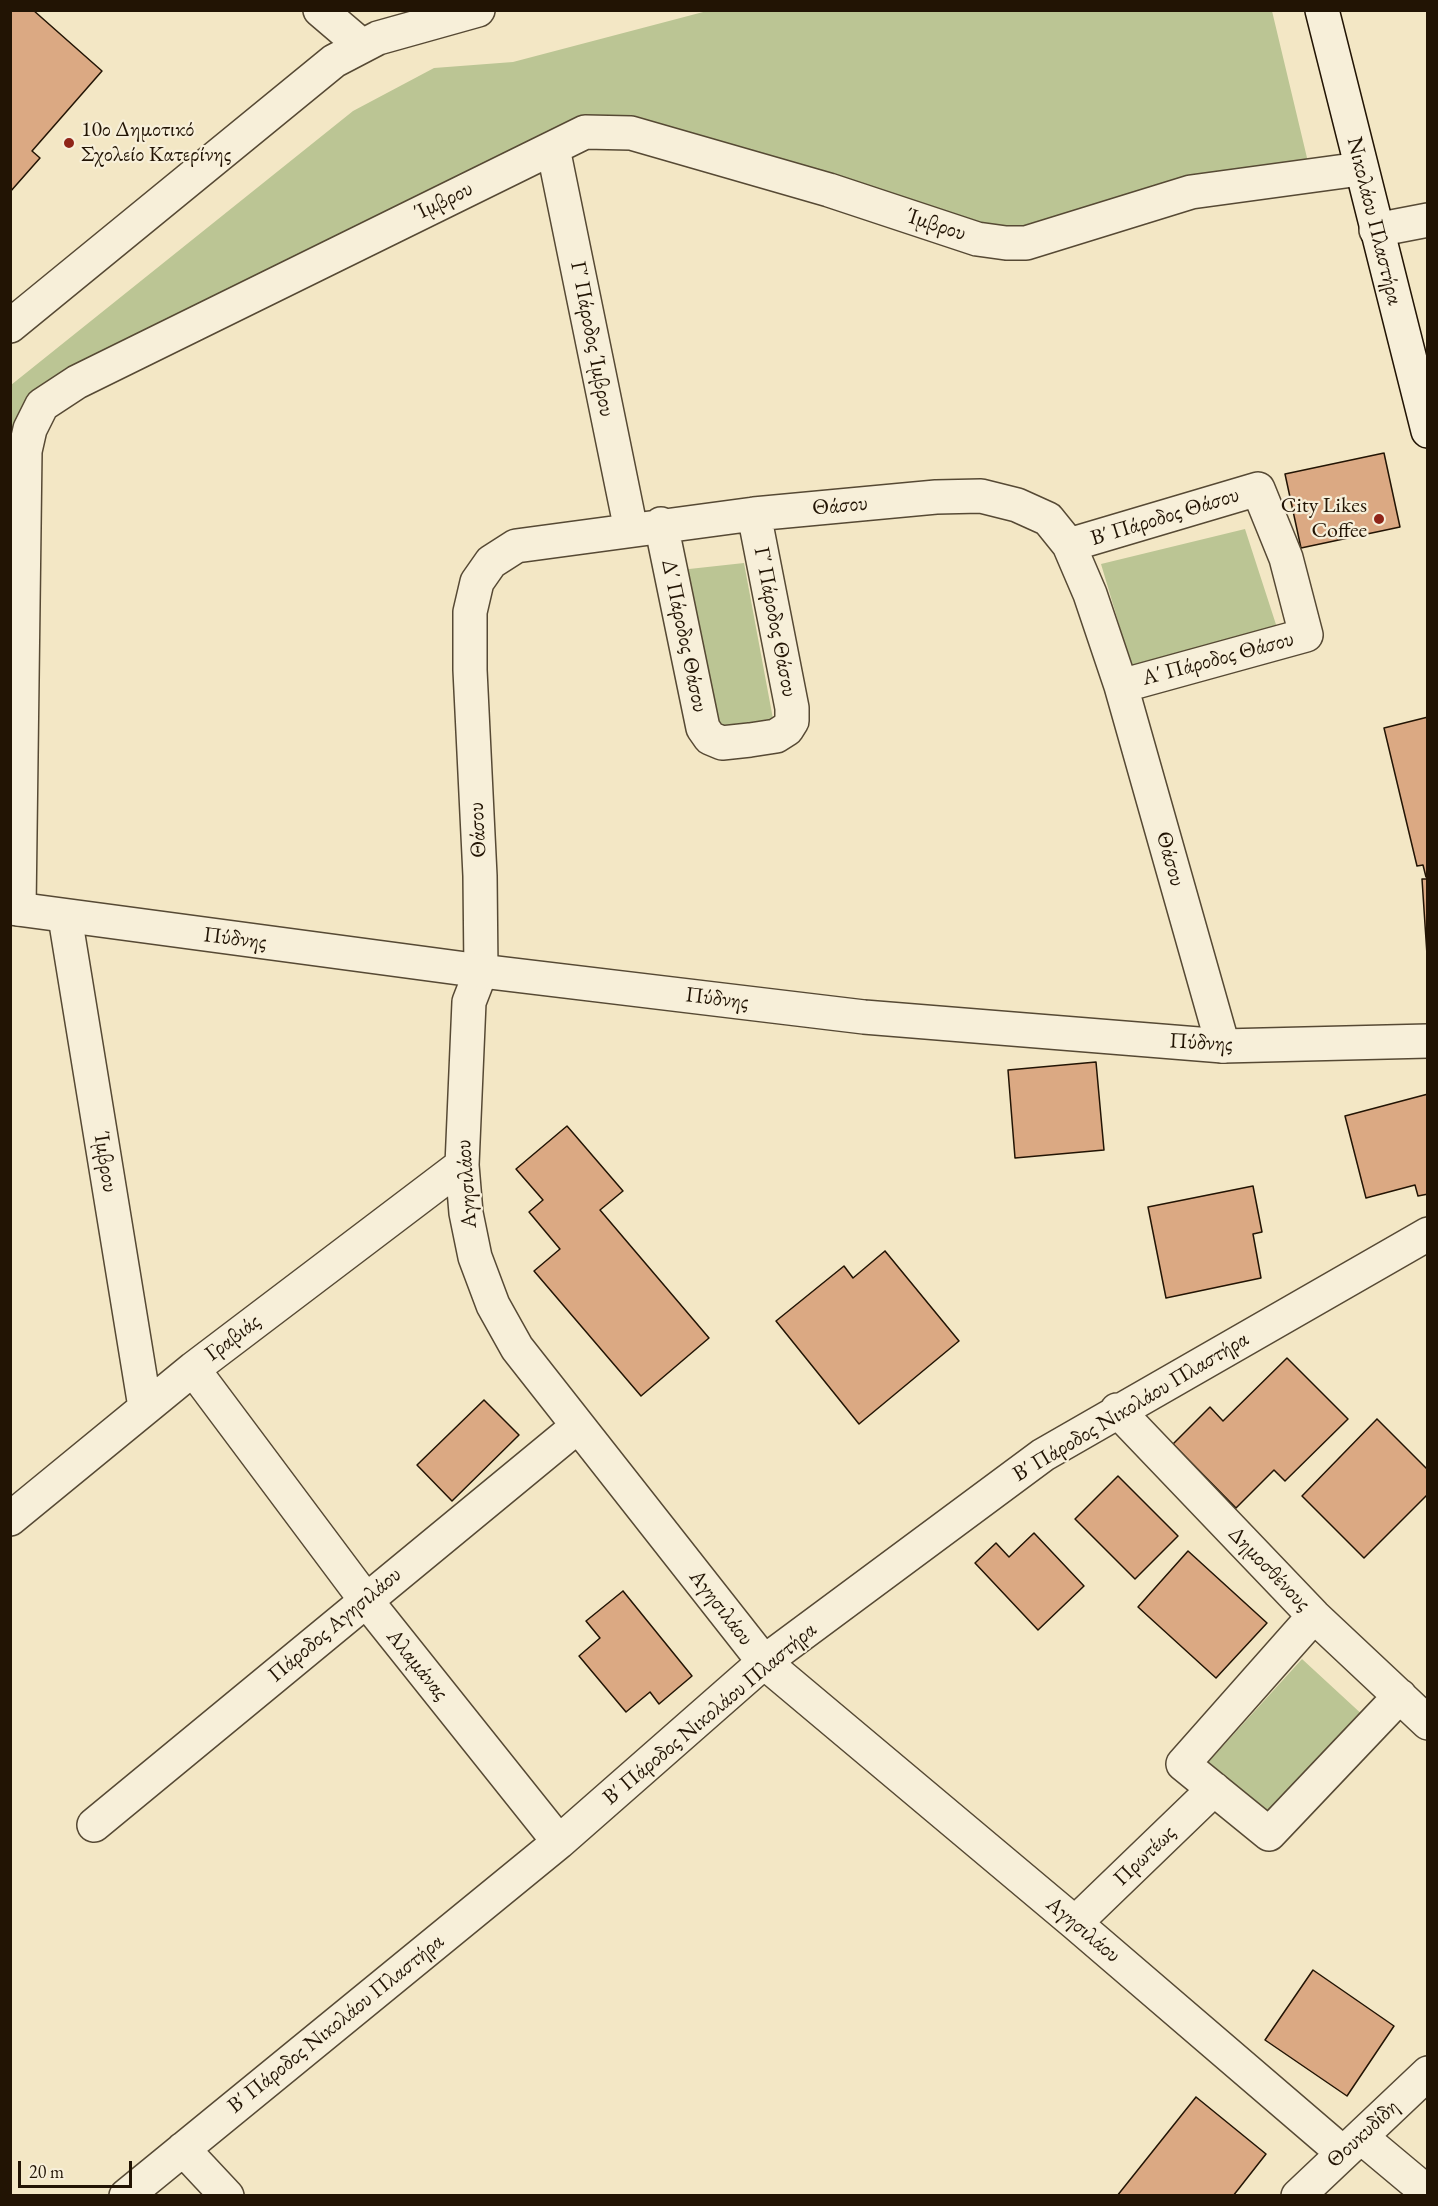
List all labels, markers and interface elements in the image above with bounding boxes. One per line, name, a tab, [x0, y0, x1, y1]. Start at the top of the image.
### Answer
place label: 10ο Δημοτικό Σχολείο Κατερίνης	[81, 117, 231, 168]
street label: Νικολάου Πλαστήρα	[1340, 134, 1408, 308]
marker: 10ο Δημοτικό Σχολείο Κατερίνης	[62, 136, 76, 150]
street label: Ίμβρου	[411, 176, 477, 226]
street label: Ίμβρου	[903, 203, 969, 247]
street label: Γ΄ Πάροδος Ίμβρου	[564, 259, 620, 419]
street label: Β΄ Πάροδος Θάσου	[1088, 482, 1242, 552]
street label: Θάσου	[811, 490, 869, 522]
place label: City Likes Coffee	[1281, 493, 1367, 544]
marker: City Likes Coffee	[1372, 512, 1386, 526]
street label: Γ΄ Πάροδος Θάσου	[748, 545, 802, 699]
street label: Δ΄ Πάροδος Θάσου	[655, 557, 713, 715]
street label: Α΄ Πάροδος Θάσου	[1139, 626, 1297, 692]
street label: Θάσου	[463, 801, 493, 859]
street label: Θάσου	[1150, 829, 1190, 889]
street label: Πύδνης	[202, 922, 268, 956]
street label: Πύδνης	[684, 982, 750, 1016]
street label: Πύδνης	[1169, 1028, 1233, 1058]
street label: Ίμβρου	[87, 1130, 123, 1194]
street label: Αγησιλάου	[451, 1139, 483, 1229]
street label: Γραβιάς	[200, 1309, 266, 1367]
street label: Β΄ Πάροδος Νικολάου Πλαστήρα	[1008, 1326, 1254, 1488]
street label: Δημοσθένους	[1222, 1521, 1316, 1617]
street label: Πάροδος Αγησιλάου	[263, 1562, 407, 1688]
street label: Αγησιλάου	[683, 1565, 759, 1651]
street label: Β΄ Πάροδος Νικολάου Πλαστήρα	[598, 1617, 822, 1811]
street label: Αλαμάνας	[380, 1624, 454, 1706]
street label: Πρωτέως	[1108, 1820, 1182, 1892]
street label: Αγησιλάου	[1040, 1891, 1126, 1969]
street label: Β΄ Πάροδος Νικολάου Πλαστήρα	[223, 1929, 449, 2119]
street label: Θουκυδίδη	[1321, 2094, 1405, 2174]
scale bar	[21, 2149, 135, 2187]
text: 20 m	[29, 2160, 64, 2183]

